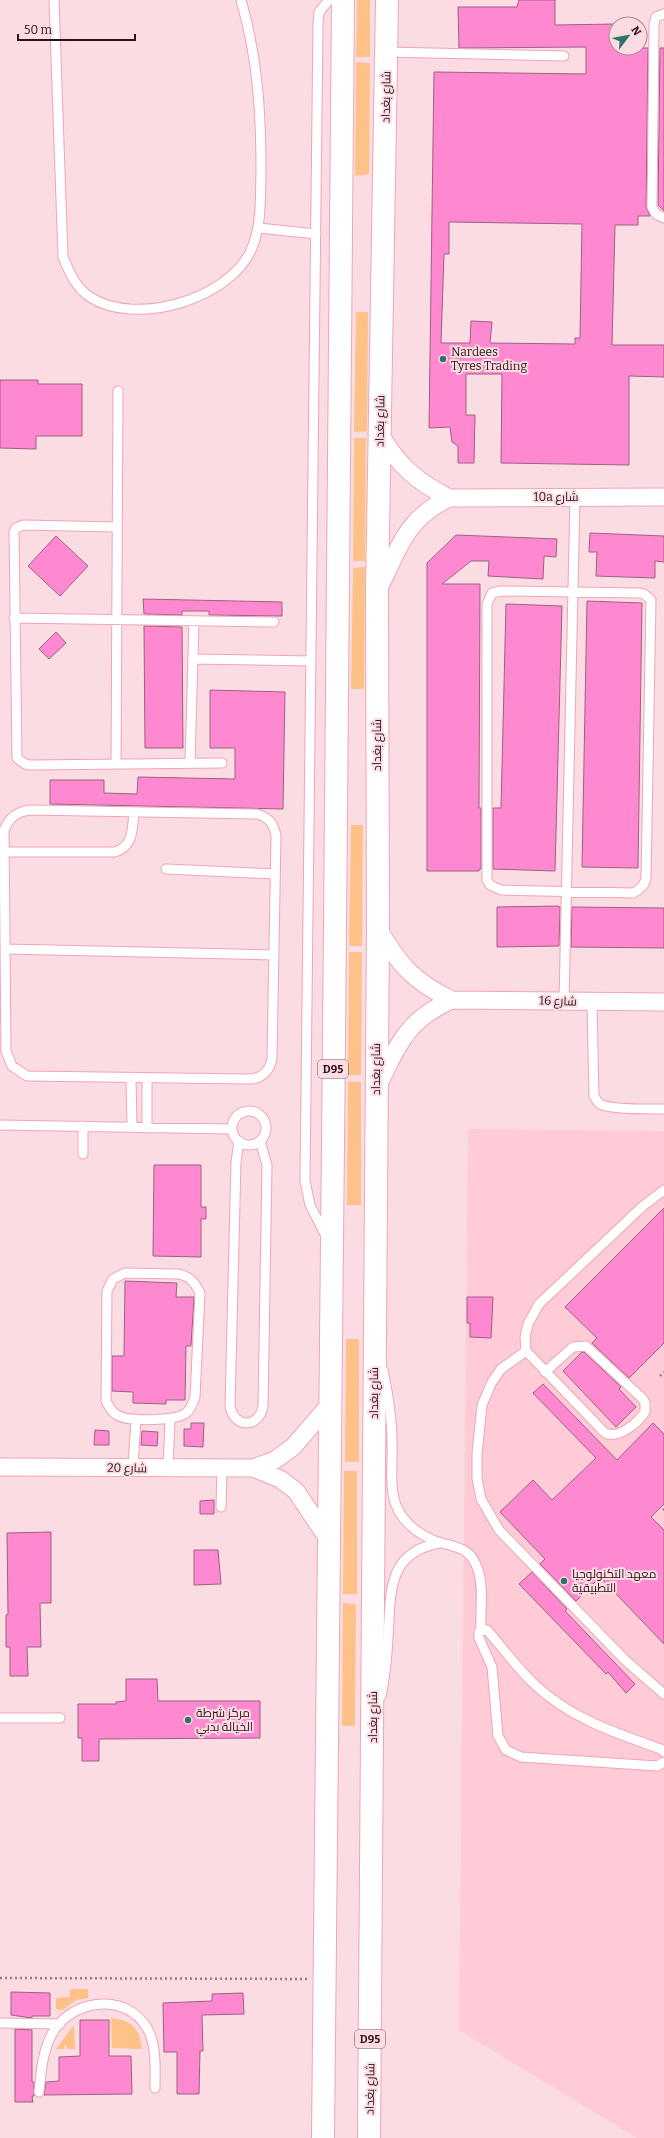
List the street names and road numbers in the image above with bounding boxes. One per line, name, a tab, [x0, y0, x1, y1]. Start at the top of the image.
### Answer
street label: شارع بغداد	[379, 71, 394, 123]
street label: شارع بغداد	[373, 395, 388, 447]
street label: 10a شارع	[534, 490, 578, 505]
street label: شارع بغداد	[370, 719, 385, 771]
street label: شارع 16	[539, 993, 577, 1010]
street label: شارع بغداد	[369, 1043, 384, 1095]
road number: D95	[318, 1060, 348, 1078]
street label: شارع بغداد	[367, 1367, 382, 1419]
street label: شارع 20	[107, 1461, 147, 1476]
street label: شارع بغداد	[366, 1691, 381, 1743]
road number: D95	[355, 2030, 385, 2048]
street label: شارع بغداد	[363, 2063, 378, 2115]

